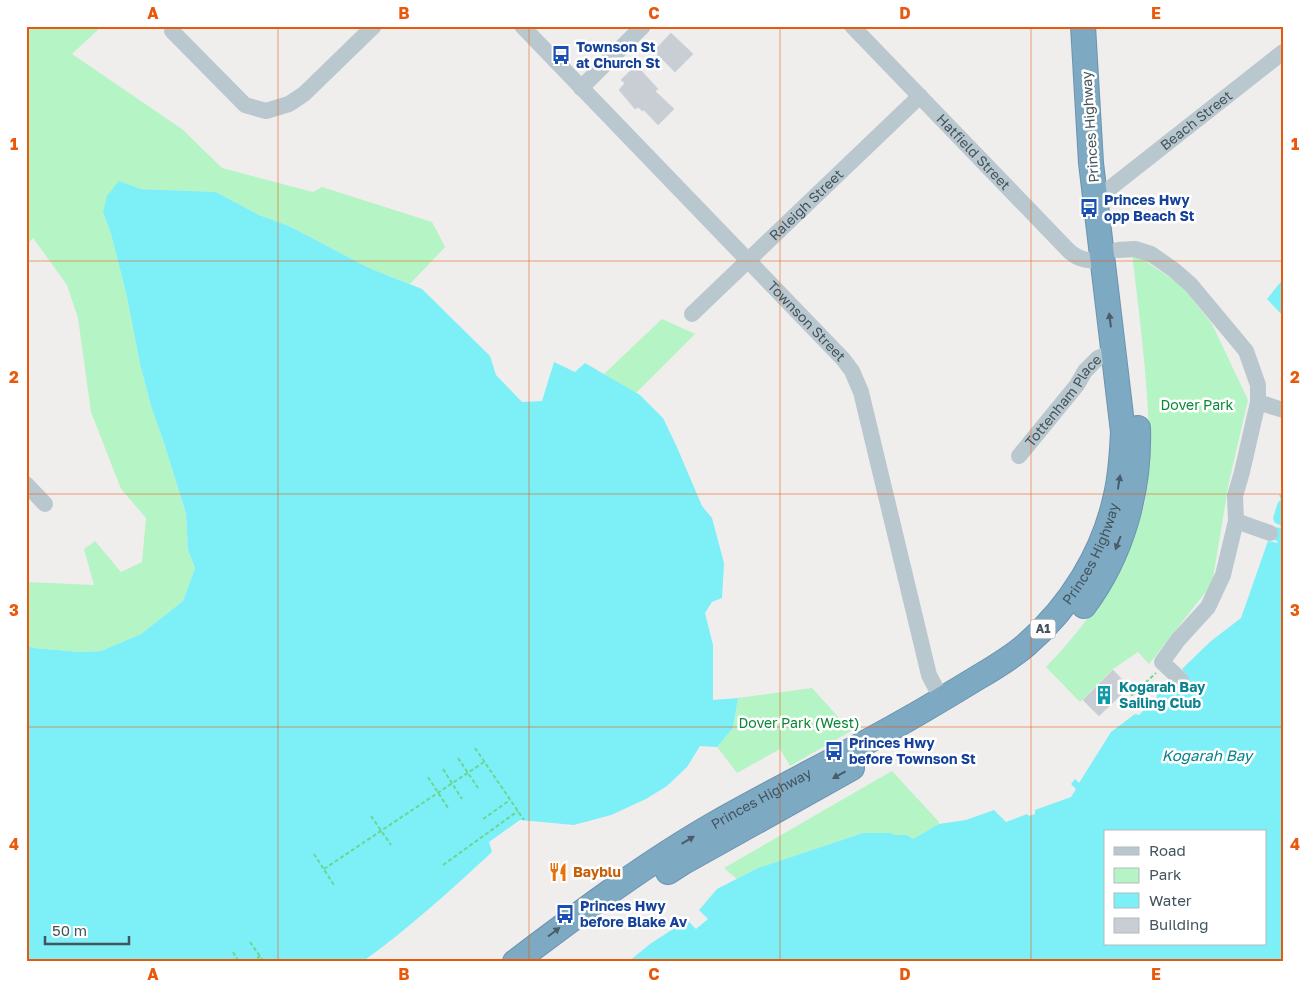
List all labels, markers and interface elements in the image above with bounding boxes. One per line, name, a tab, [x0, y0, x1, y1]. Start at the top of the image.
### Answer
text: A	[147, 3, 159, 23]
text: B	[398, 3, 410, 23]
text: C	[648, 3, 660, 23]
text: D	[899, 3, 911, 23]
text: E	[1151, 3, 1161, 23]
place label: Townson St at Church St	[576, 38, 660, 71]
bus stop icon: Townson St at Church St	[550, 44, 572, 66]
street label: Princes Highway	[1077, 71, 1102, 183]
street label: Beach Street	[1157, 86, 1235, 153]
street label: Hatfield Street	[933, 110, 1014, 193]
text: 1	[10, 134, 18, 154]
text: 1	[1291, 134, 1299, 154]
street label: Raleigh Street	[765, 165, 846, 244]
place label: Princes Hwy opp Beach St	[1104, 191, 1195, 224]
bus stop icon: Princes Hwy opp Beach St	[1078, 197, 1100, 219]
street label: Townson Street	[764, 277, 849, 365]
one-way arrow	[1106, 312, 1114, 328]
street label: Tottenham Place	[1021, 351, 1105, 450]
text: 2	[9, 367, 19, 387]
text: 2	[1290, 367, 1300, 387]
park label: Dover Park	[1161, 396, 1234, 413]
one-way arrow	[1115, 473, 1123, 489]
street label: Princes Highway	[1058, 501, 1122, 608]
one-way arrow	[1114, 535, 1122, 550]
text: 3	[9, 600, 19, 620]
text: 3	[1290, 600, 1300, 620]
road number: A1	[1030, 620, 1056, 638]
place label: Kogarah Bay Sailing Club	[1119, 678, 1206, 711]
building icon: Kogarah Bay Sailing Club	[1093, 684, 1115, 706]
park label: Dover Park (West)	[738, 714, 860, 731]
place label: Princes Hwy before Townson St	[849, 734, 976, 767]
bus stop icon: Princes Hwy before Townson St	[823, 740, 845, 762]
water label: Kogarah Bay	[1162, 746, 1255, 765]
street label: Princes Highway	[708, 764, 814, 832]
one-way arrow	[833, 771, 846, 780]
legend	[1104, 830, 1266, 946]
text: 4	[9, 834, 19, 854]
text: 4	[1290, 834, 1300, 854]
one-way arrow	[681, 836, 694, 845]
text: Road	[1149, 841, 1186, 859]
restaurant icon: Bayblu	[547, 861, 569, 883]
place label: Bayblu	[573, 863, 621, 880]
text: Park	[1149, 865, 1182, 883]
text: Water	[1149, 891, 1192, 909]
place label: Princes Hwy before Blake Av	[580, 897, 688, 930]
bus stop icon: Princes Hwy before Blake Av	[554, 903, 576, 925]
scale bar	[45, 913, 129, 945]
text: Building	[1149, 915, 1209, 933]
text: 50 m	[52, 921, 87, 939]
one-way arrow	[547, 927, 560, 938]
text: A	[147, 964, 159, 984]
text: B	[398, 964, 410, 984]
text: C	[648, 964, 660, 984]
text: D	[899, 964, 911, 984]
text: E	[1151, 964, 1161, 984]

